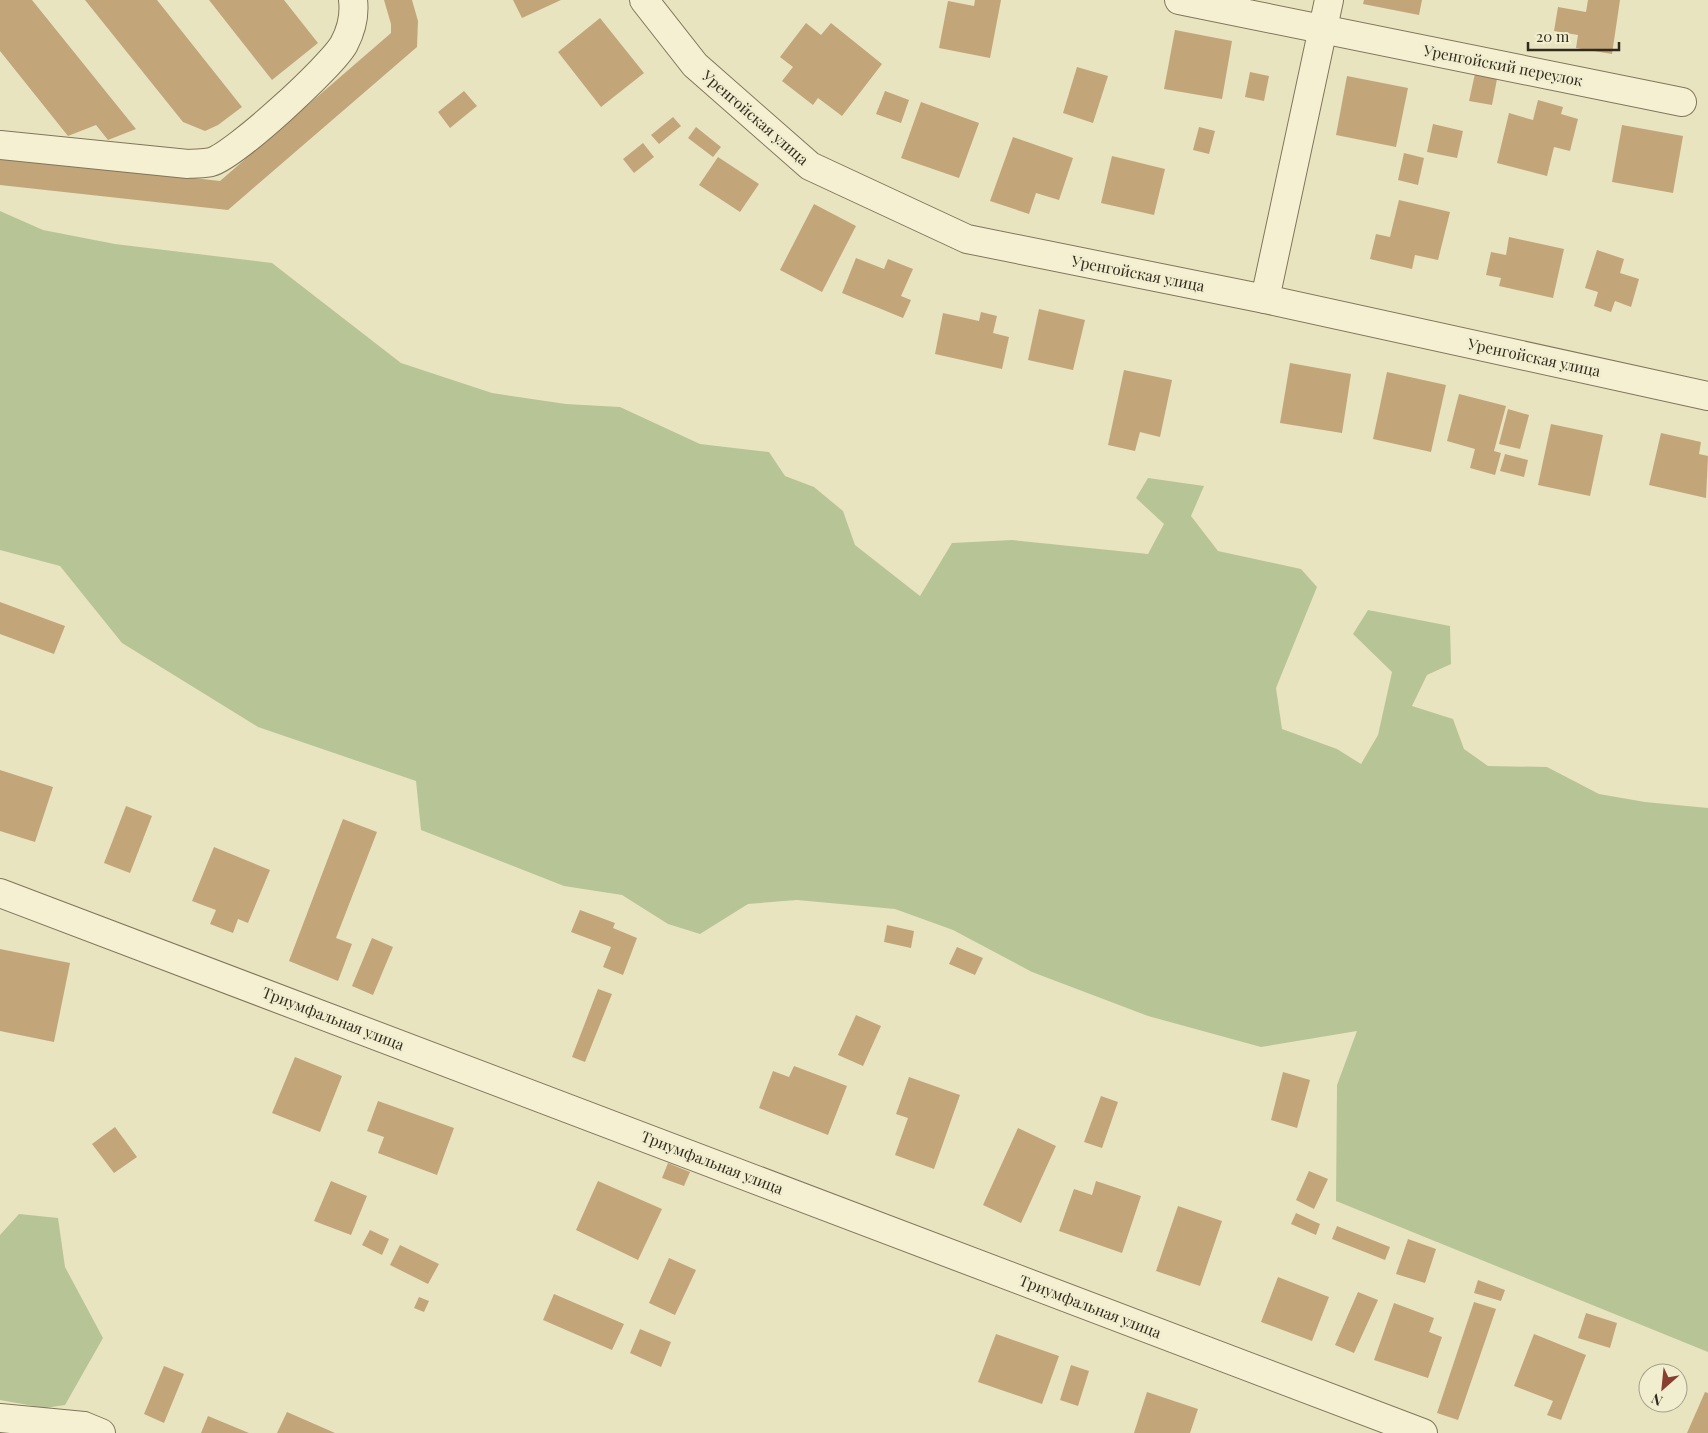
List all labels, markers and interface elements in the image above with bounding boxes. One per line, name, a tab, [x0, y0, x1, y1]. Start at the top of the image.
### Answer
scale bar	[1528, 20, 1619, 52]
text: 20 m	[1536, 26, 1570, 46]
street label: Уренгойский переулок	[1421, 40, 1585, 90]
street label: Уренгойская улица	[697, 65, 814, 169]
street label: Уренгойская улица	[1069, 250, 1207, 296]
street label: Уренгойская улица	[1465, 333, 1603, 381]
street label: Триумфальная улица	[260, 982, 408, 1055]
street label: Триумфальная улица	[639, 1126, 787, 1199]
street label: Триумфальная улица	[1017, 1270, 1165, 1343]
north arrow	[1638, 1363, 1688, 1413]
text: N	[1648, 1389, 1666, 1411]

